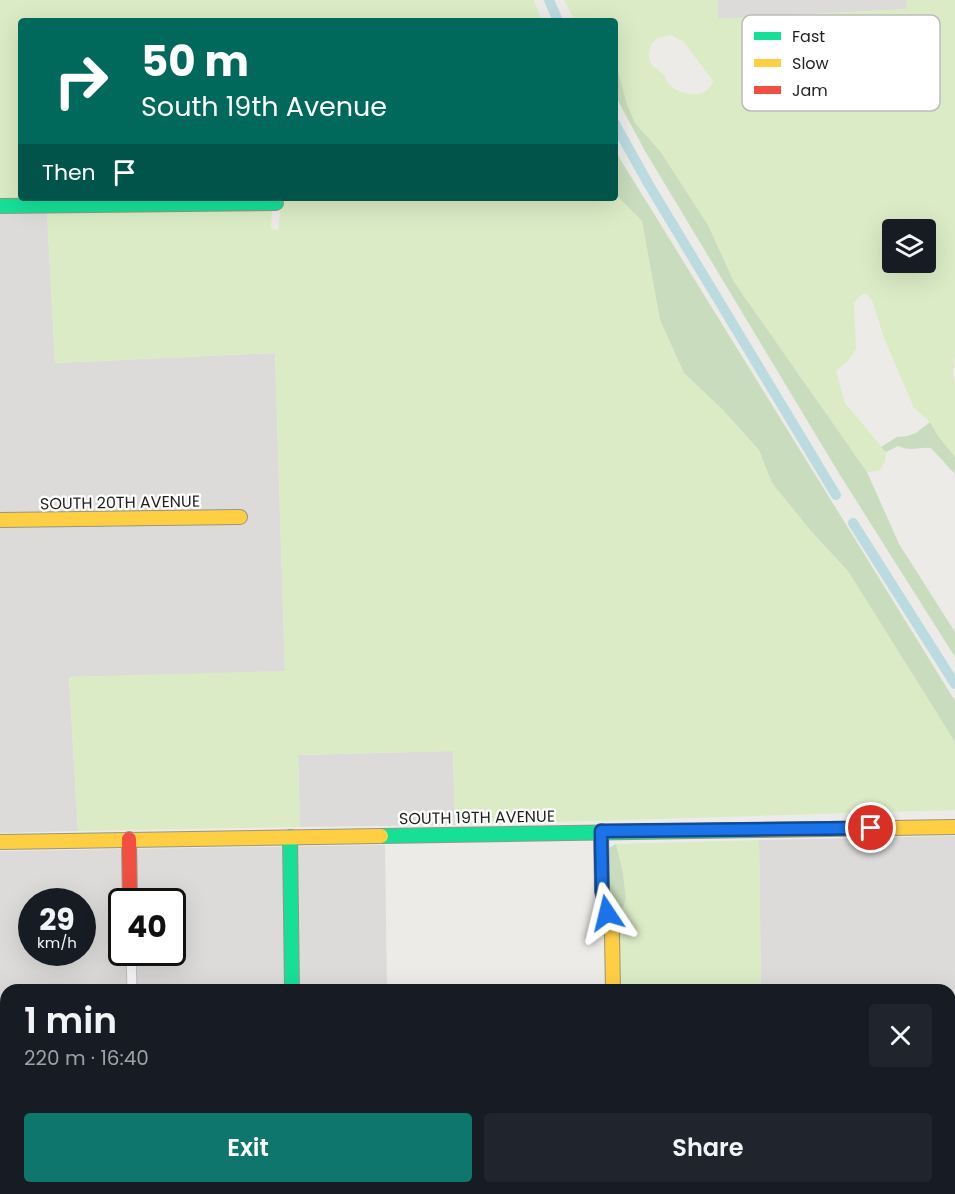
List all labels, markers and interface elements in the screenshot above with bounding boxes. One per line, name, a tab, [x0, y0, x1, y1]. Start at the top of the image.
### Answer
legend	[742, 15, 940, 111]
text: Fast	[792, 25, 825, 48]
text: 50 m	[141, 32, 249, 91]
icon: right	[42, 42, 120, 120]
text: Slow	[792, 52, 829, 75]
text: Jam	[792, 79, 828, 102]
text: South 19th Avenue	[141, 88, 387, 125]
icon: arrive	[108, 156, 141, 189]
text: Then	[42, 157, 96, 188]
map controls	[882, 219, 936, 273]
button: layers	[882, 219, 936, 273]
street label: SOUTH 20TH AVENUE	[40, 490, 200, 515]
pin	[845, 802, 896, 853]
street label: SOUTH 19TH AVENUE	[399, 805, 555, 830]
icon: arrive	[854, 811, 887, 844]
position arrow	[575, 881, 639, 945]
speed limit sign: 40	[108, 888, 186, 966]
text: 29	[39, 898, 75, 941]
text: km/h	[37, 932, 77, 953]
text: 1 min	[24, 995, 117, 1046]
button: close	[869, 1004, 932, 1067]
text: 220 m · 16:40	[24, 1044, 149, 1072]
button: Exit	[24, 1113, 472, 1182]
button: Share	[484, 1113, 932, 1182]

